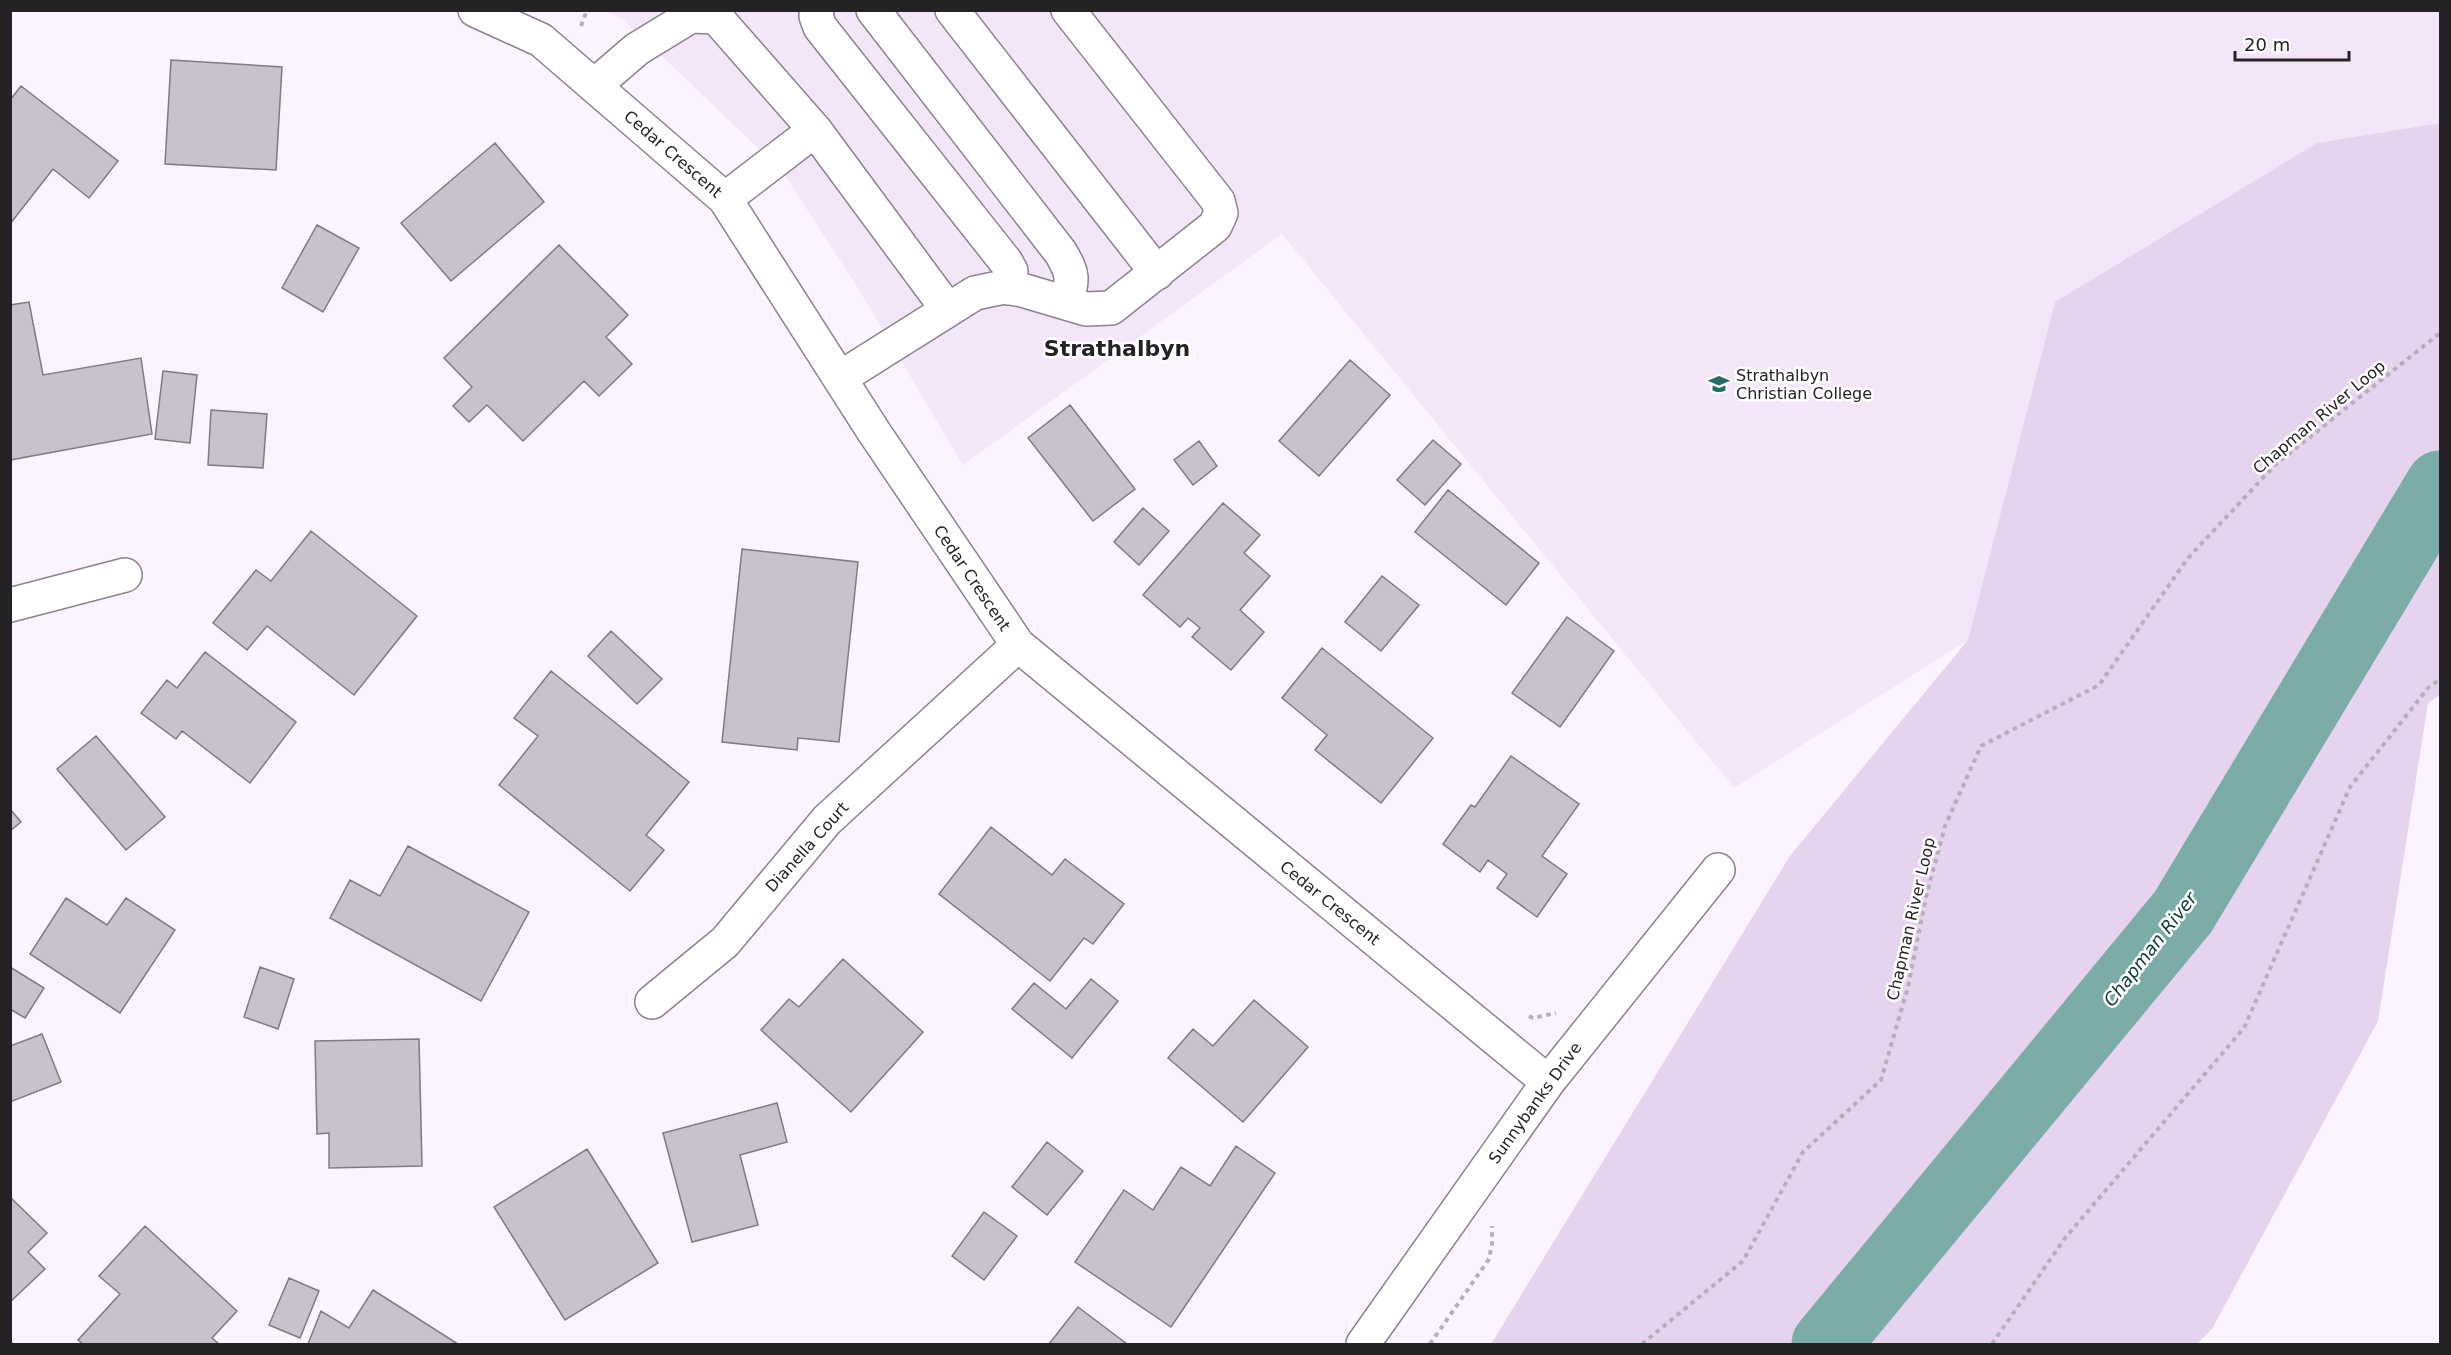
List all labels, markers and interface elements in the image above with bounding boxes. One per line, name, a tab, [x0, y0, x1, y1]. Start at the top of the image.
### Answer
scale bar	[2235, 24, 2349, 62]
text: 20 m	[2244, 34, 2290, 55]
street label: Cedar Crescent	[620, 106, 726, 202]
district label: Strathalbyn	[1044, 336, 1190, 361]
street label: Chapman River Loop	[2249, 356, 2389, 478]
place label: Strathalbyn Christian College	[1736, 366, 1872, 403]
school or university icon: Strathalbyn Christian College	[1707, 372, 1731, 396]
street label: Cedar Crescent	[930, 522, 1014, 634]
street label: Dianella Court	[762, 798, 852, 896]
street label: Chapman River Loop	[1883, 836, 1939, 1002]
street label: Cedar Crescent	[1276, 857, 1384, 949]
water label: Chapman River	[2099, 887, 2202, 1010]
street label: Sunnybanks Drive	[1485, 1039, 1585, 1167]

